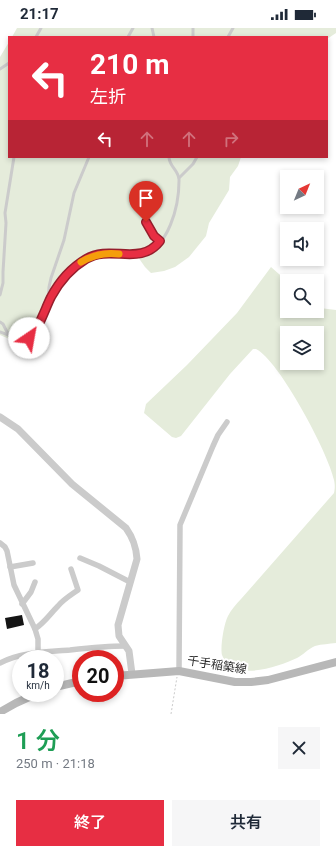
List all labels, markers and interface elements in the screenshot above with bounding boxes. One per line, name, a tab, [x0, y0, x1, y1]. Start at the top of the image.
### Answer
text: 21:17	[20, 5, 59, 23]
text: 210 m	[90, 48, 169, 81]
icon: left	[24, 52, 76, 104]
text: 左折	[90, 86, 126, 107]
icon: left	[94, 128, 116, 150]
icon: ahead	[136, 128, 158, 150]
icon: ahead	[178, 128, 200, 150]
icon: right	[220, 128, 242, 150]
north arrow	[280, 170, 324, 214]
map controls	[280, 170, 324, 370]
pin	[129, 181, 163, 222]
icon: arrive	[135, 187, 157, 209]
button: sound	[280, 222, 324, 266]
button: search	[280, 274, 324, 318]
position arrow	[8, 317, 50, 359]
button: layers	[280, 326, 324, 370]
speed limit sign: 20	[72, 650, 124, 702]
street label: 千手稲築線	[186, 653, 248, 677]
text: 18	[27, 659, 49, 683]
text: km/h	[26, 680, 50, 691]
text: 1 分	[16, 727, 60, 755]
button: close	[278, 727, 320, 769]
text: 250 m · 21:18	[16, 756, 95, 771]
button: 終了	[16, 800, 164, 846]
button: 共有	[172, 800, 320, 846]

